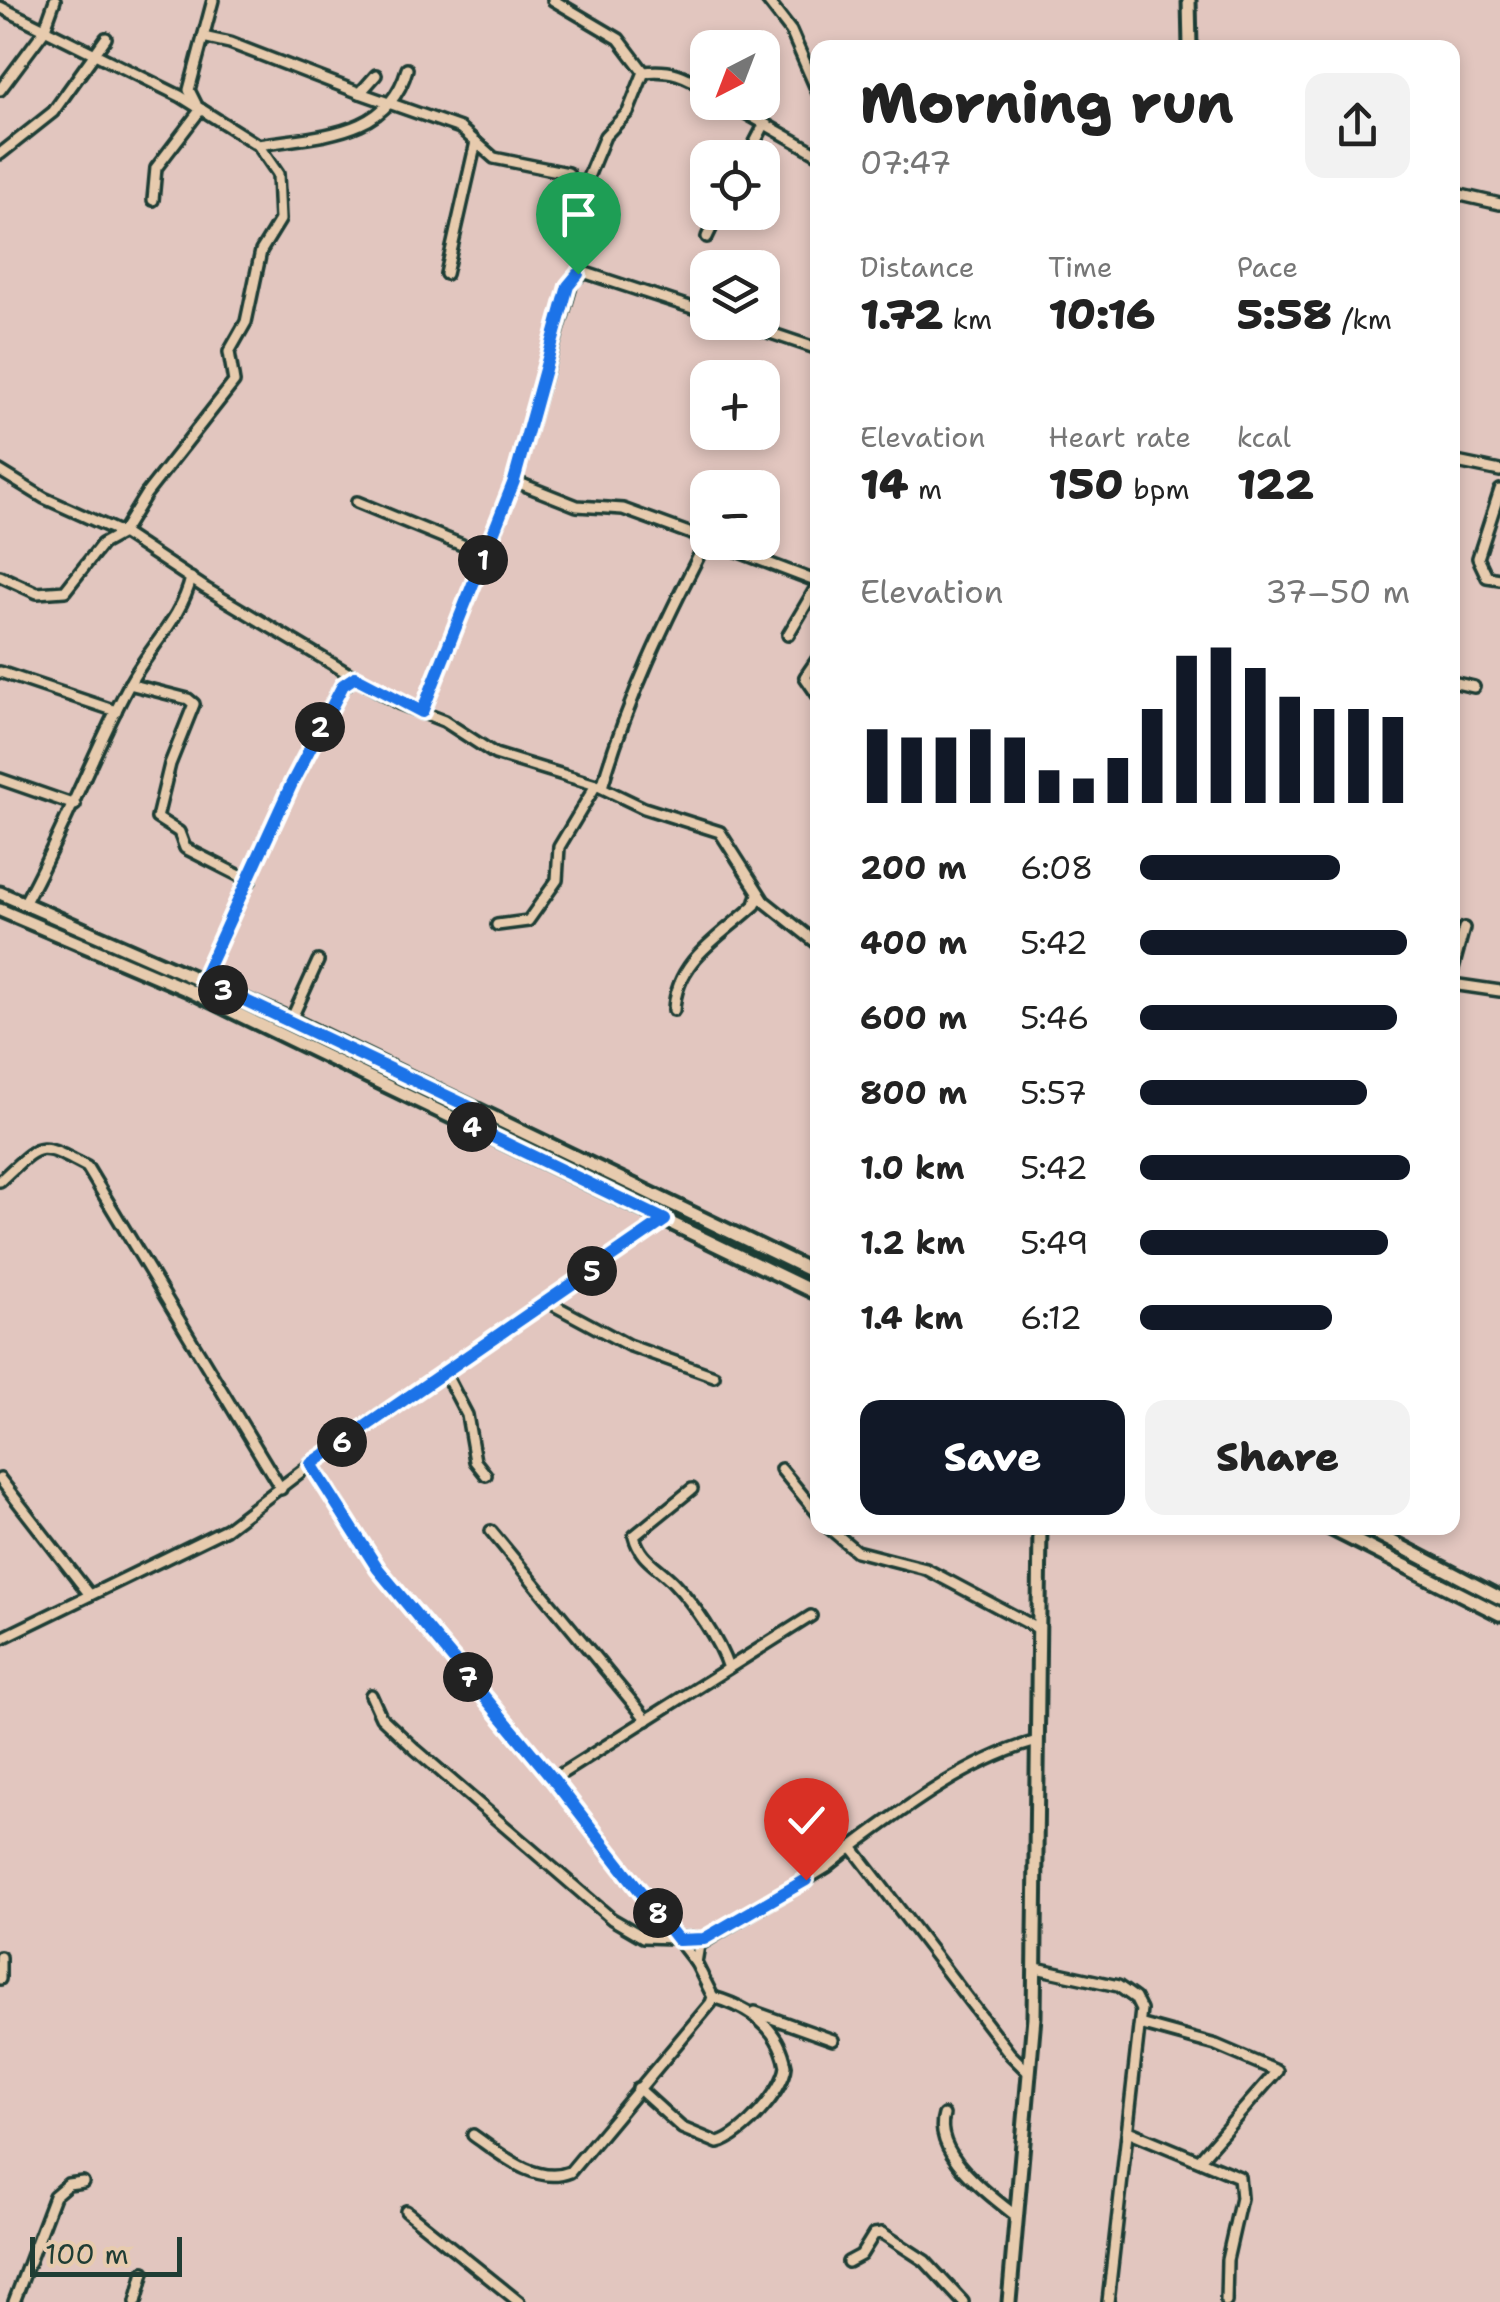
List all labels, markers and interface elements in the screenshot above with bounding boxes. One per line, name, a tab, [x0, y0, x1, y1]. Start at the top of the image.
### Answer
north arrow	[690, 30, 780, 120]
map controls	[690, 30, 780, 560]
text: Morning run	[860, 66, 1234, 140]
button: share	[1305, 73, 1410, 178]
button: locate	[690, 140, 780, 230]
text: 07:47	[860, 141, 951, 184]
pin	[536, 172, 621, 275]
icon: arrive	[551, 187, 606, 242]
text: Distance	[860, 248, 975, 286]
text: Time	[1048, 248, 1113, 286]
text: Pace	[1237, 248, 1298, 286]
button: layers	[690, 250, 780, 340]
text: 1.72	[860, 286, 943, 342]
text: 10:16	[1048, 286, 1155, 342]
text: 5:58	[1237, 286, 1332, 342]
text: km	[943, 300, 992, 338]
text: /km	[1332, 300, 1392, 338]
button: +	[690, 360, 780, 450]
text: Elevation	[860, 418, 985, 456]
text: Heart rate	[1048, 418, 1191, 456]
text: kcal	[1237, 418, 1291, 456]
text: 14	[860, 456, 908, 512]
text: 150	[1048, 456, 1124, 512]
text: 122	[1237, 456, 1314, 512]
button: −	[690, 470, 780, 560]
text: m	[908, 470, 942, 508]
text: bpm	[1124, 470, 1190, 508]
pin: 1	[458, 535, 508, 585]
text: 1	[477, 541, 489, 579]
text: Elevation	[860, 570, 1003, 613]
text: 37–50 m	[1265, 570, 1410, 613]
pin: 2	[295, 702, 345, 752]
text: 2	[310, 708, 330, 746]
text: 200 m	[860, 846, 967, 889]
text: 6:08	[1020, 846, 1093, 889]
text: 400 m	[860, 921, 967, 964]
text: 5:42	[1020, 921, 1088, 964]
pin: 3	[198, 965, 248, 1015]
text: 3	[213, 971, 233, 1009]
text: 600 m	[860, 996, 967, 1039]
text: 5:46	[1020, 996, 1090, 1039]
text: 800 m	[860, 1071, 967, 1114]
text: 5:57	[1020, 1071, 1087, 1114]
pin: 4	[447, 1102, 497, 1152]
text: 4	[462, 1108, 482, 1146]
text: 1.0 km	[860, 1146, 965, 1189]
text: 5:42	[1020, 1146, 1088, 1189]
text: 1.2 km	[860, 1221, 965, 1264]
text: 5:49	[1020, 1221, 1089, 1264]
pin: 5	[567, 1246, 617, 1296]
text: 5	[583, 1252, 601, 1290]
text: 1.4 km	[860, 1296, 963, 1339]
text: 6:12	[1020, 1296, 1082, 1339]
button: Save	[860, 1400, 1125, 1515]
button: Share	[1145, 1400, 1410, 1515]
pin: 6	[317, 1417, 367, 1467]
text: 6	[332, 1423, 352, 1461]
pin: 7	[443, 1652, 493, 1702]
text: 7	[458, 1658, 478, 1696]
pin	[764, 1778, 849, 1881]
icon: check	[779, 1793, 834, 1848]
pin: 8	[633, 1888, 683, 1938]
text: 8	[648, 1894, 668, 1932]
scale bar	[30, 2232, 182, 2276]
text: 100 m	[45, 2235, 129, 2273]

